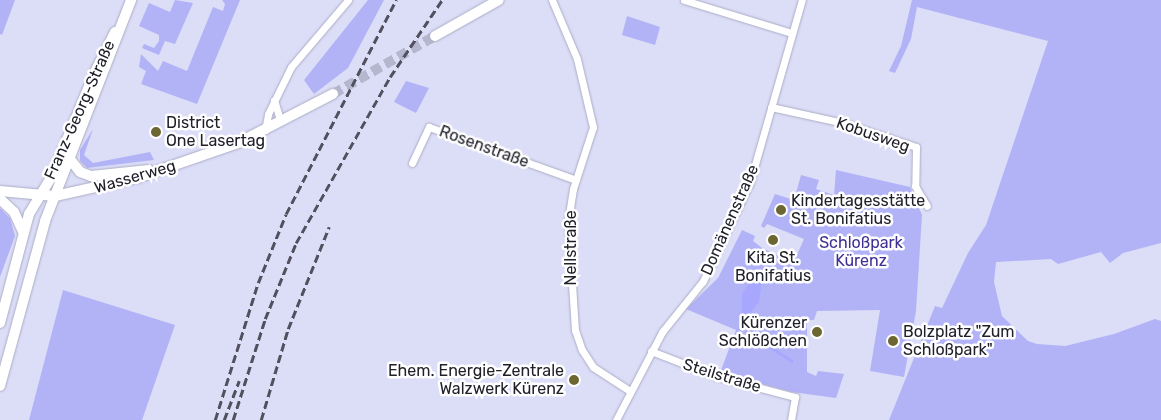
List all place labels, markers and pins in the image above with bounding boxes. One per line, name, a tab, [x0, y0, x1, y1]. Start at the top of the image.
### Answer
place label: District One Lasertag	[166, 113, 265, 151]
marker: District One Lasertag	[150, 126, 162, 138]
place label: Kindertagesstätte St. Bonifatius	[791, 191, 925, 229]
marker: Kindertagesstätte St. Bonifatius	[775, 204, 787, 216]
marker: Kita St. Bonifatius	[767, 234, 779, 246]
place label: Kita St. Bonifatius	[735, 248, 811, 286]
place label: Kürenzer Schlößchen	[719, 313, 807, 351]
place label: Bolzplatz "Zum Schloßpark"	[903, 322, 1015, 360]
marker: Kürenzer Schlößchen	[811, 326, 823, 338]
marker: Bolzplatz "Zum Schloßpark"	[887, 335, 899, 347]
place label: Ehem. Energie-Zentrale Walzwerk Kürenz	[388, 361, 564, 399]
marker: Ehem. Energie-Zentrale Walzwerk Kürenz	[568, 374, 580, 386]

